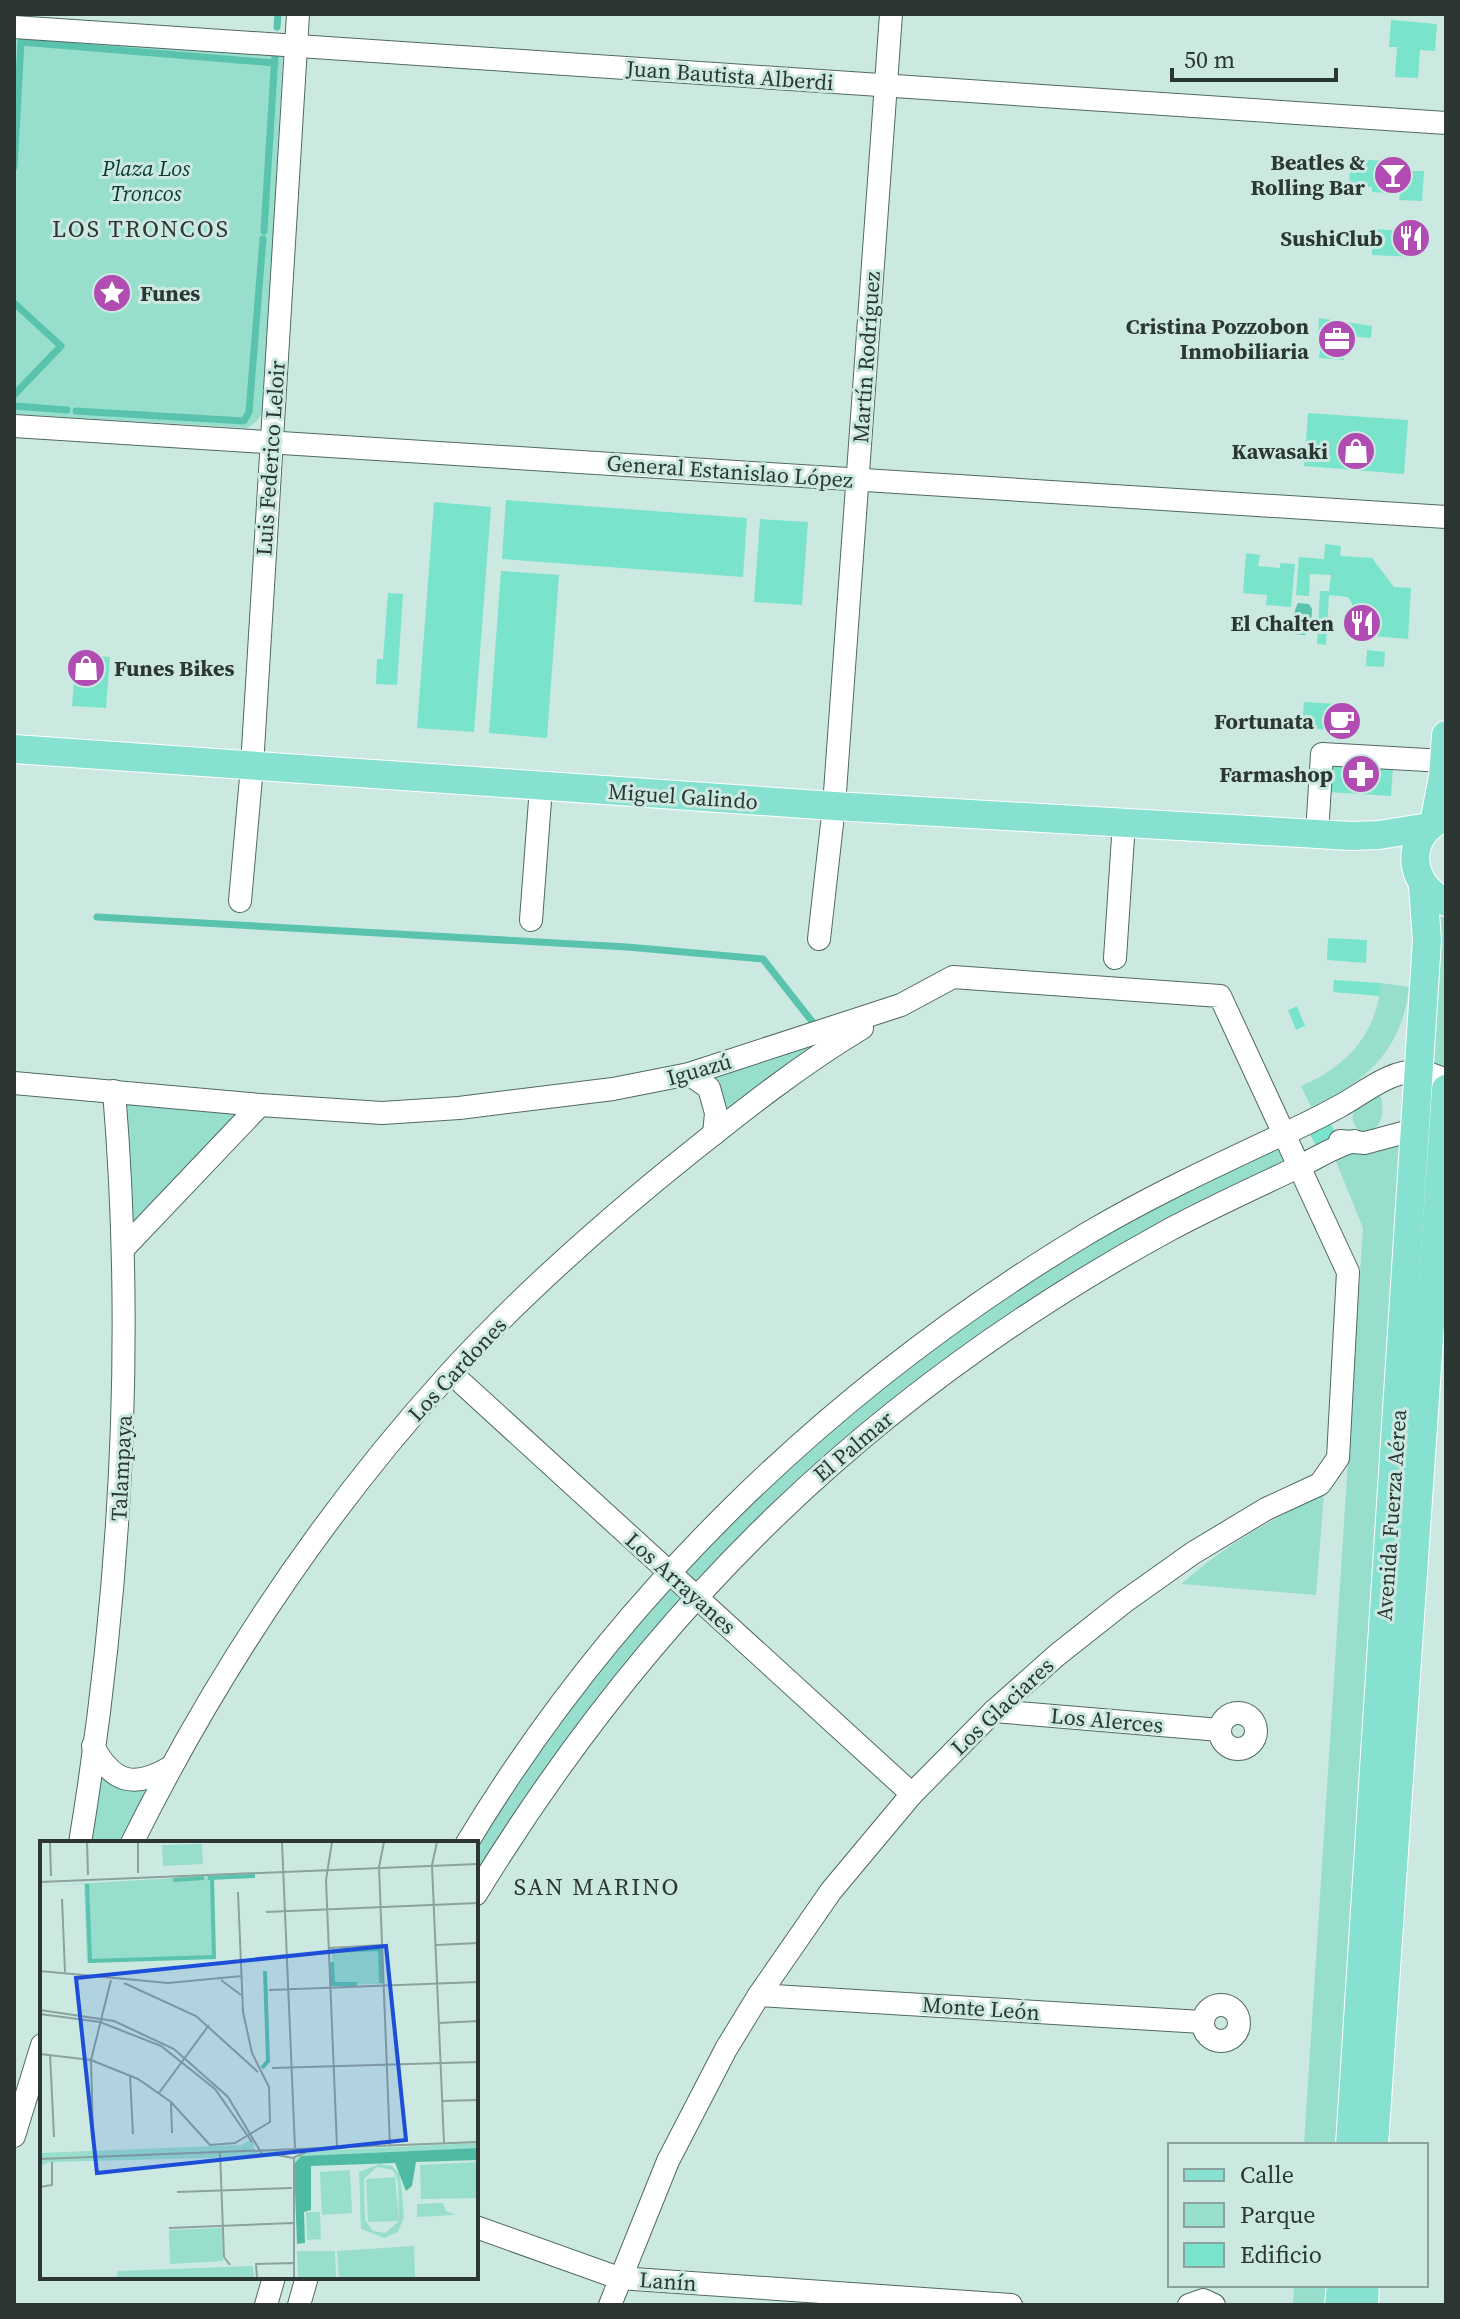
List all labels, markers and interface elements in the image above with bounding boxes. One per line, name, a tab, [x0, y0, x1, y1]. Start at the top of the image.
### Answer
scale bar	[1172, 32, 1336, 82]
text: 50 m	[1184, 43, 1235, 76]
street label: Juan Bautista Alberdi	[624, 53, 835, 97]
place label: Beatles & Rolling Bar	[1250, 147, 1366, 202]
park label: Plaza Los Troncos	[101, 153, 190, 208]
bar icon: Beatles & Rolling Bar	[1372, 154, 1414, 196]
district label: LOS TRONCOS	[52, 212, 230, 245]
restaurant icon: SushiClub	[1390, 217, 1432, 259]
place label: SushiClub	[1280, 223, 1383, 253]
street label: Martín Rodríguez	[845, 270, 887, 444]
place icon: Funes	[91, 272, 133, 314]
place label: Funes	[140, 278, 200, 308]
place label: Cristina Pozzobon Inmobiliaria	[1126, 311, 1309, 366]
office icon: Cristina Pozzobon Inmobiliaria	[1316, 318, 1358, 360]
street label: Luis Federico Leloir	[248, 359, 292, 557]
shop icon: Kawasaki	[1335, 430, 1377, 472]
place label: Kawasaki	[1232, 436, 1328, 466]
street label: General Estanislao López	[606, 447, 854, 495]
restaurant icon: El Chalten	[1341, 602, 1383, 644]
place label: El Chalten	[1230, 608, 1334, 638]
shop icon: Funes Bikes	[65, 647, 107, 689]
place label: Funes Bikes	[114, 653, 235, 683]
cafe icon: Fortunata	[1321, 700, 1363, 742]
place label: Fortunata	[1214, 706, 1314, 736]
pharmacy icon: Farmashop	[1340, 753, 1382, 795]
place label: Farmashop	[1219, 759, 1333, 789]
street label: Miguel Galindo	[607, 776, 759, 816]
street label: Iguazú	[663, 1045, 735, 1093]
street label: Los Cardones	[401, 1310, 513, 1428]
street label: El Palmar	[807, 1403, 900, 1488]
street label: Avenida Fuerza Aérea	[1369, 1407, 1413, 1622]
street label: Talampaya	[103, 1413, 139, 1522]
street label: Los Arrayanes	[619, 1525, 743, 1641]
street label: Los Glaciares	[944, 1650, 1060, 1762]
street label: Los Alerces	[1049, 1700, 1165, 1740]
inset map	[40, 1841, 478, 2279]
district label: SAN MARINO	[514, 1870, 680, 1903]
street label: Monte León	[921, 1989, 1041, 2027]
legend	[1168, 2143, 1428, 2287]
text: Calle	[1240, 2158, 1294, 2191]
text: Parque	[1240, 2198, 1316, 2231]
text: Edificio	[1240, 2238, 1322, 2271]
street label: Lanín	[638, 2264, 698, 2298]

